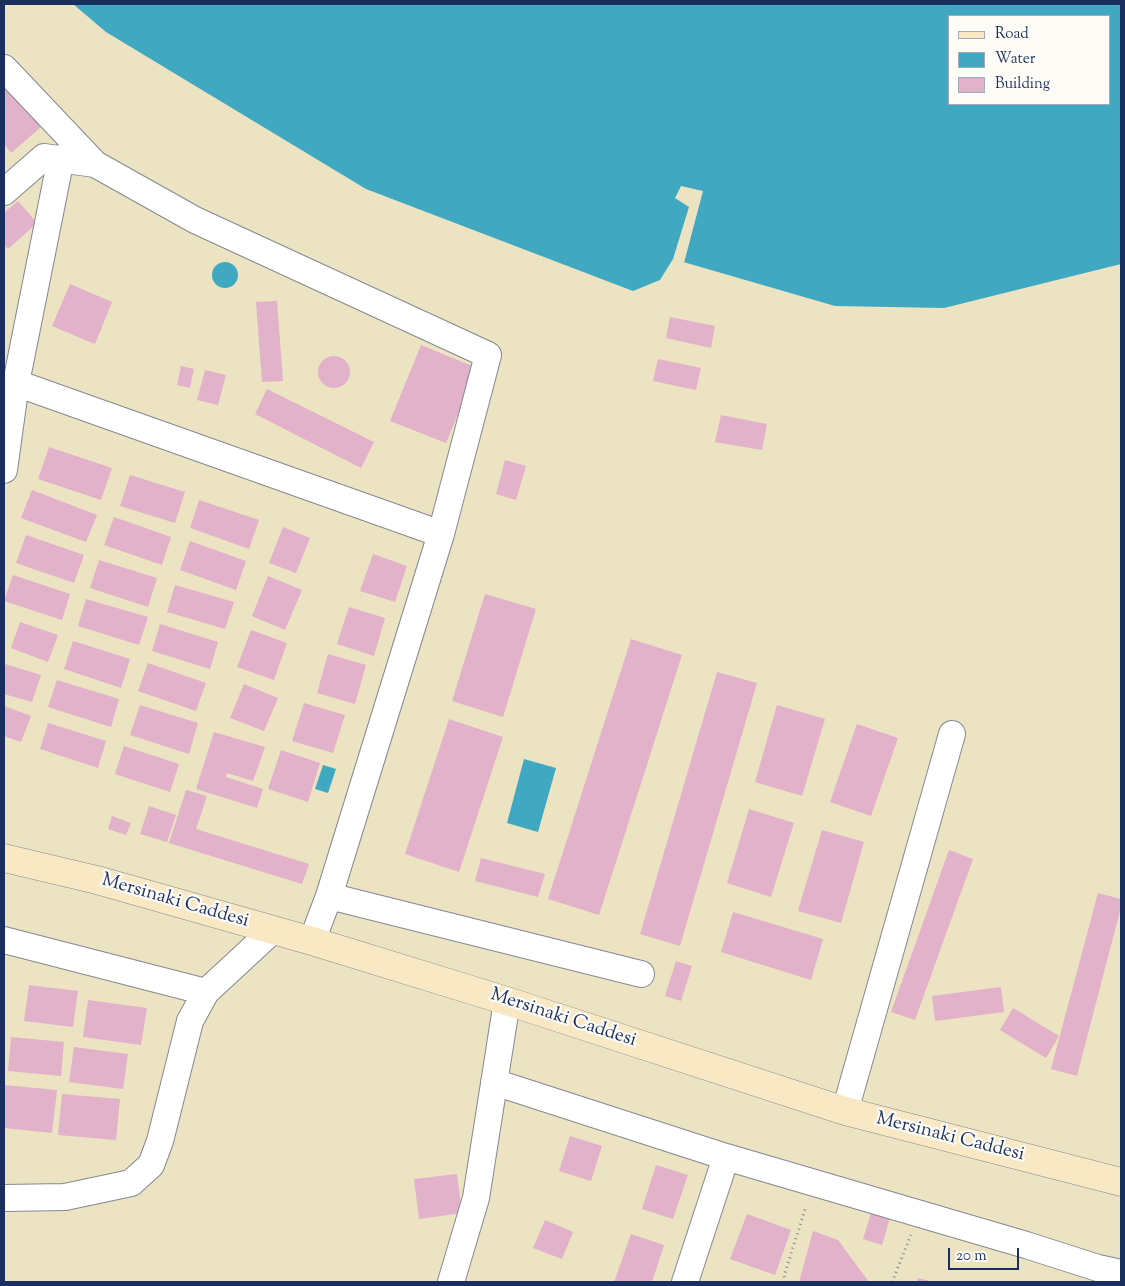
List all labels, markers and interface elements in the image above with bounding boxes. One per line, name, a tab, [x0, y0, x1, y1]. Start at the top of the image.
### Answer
legend	[948, 15, 1110, 105]
text: Road	[995, 24, 1029, 45]
text: Water	[995, 49, 1035, 70]
text: Building	[995, 74, 1050, 95]
street label: Mersinaki Caddesi	[99, 870, 251, 934]
street label: Mersinaki Caddesi	[487, 985, 639, 1053]
street label: Mersinaki Caddesi	[873, 1109, 1027, 1167]
scale bar	[950, 1238, 1021, 1270]
text: 20 m	[956, 1246, 987, 1267]

